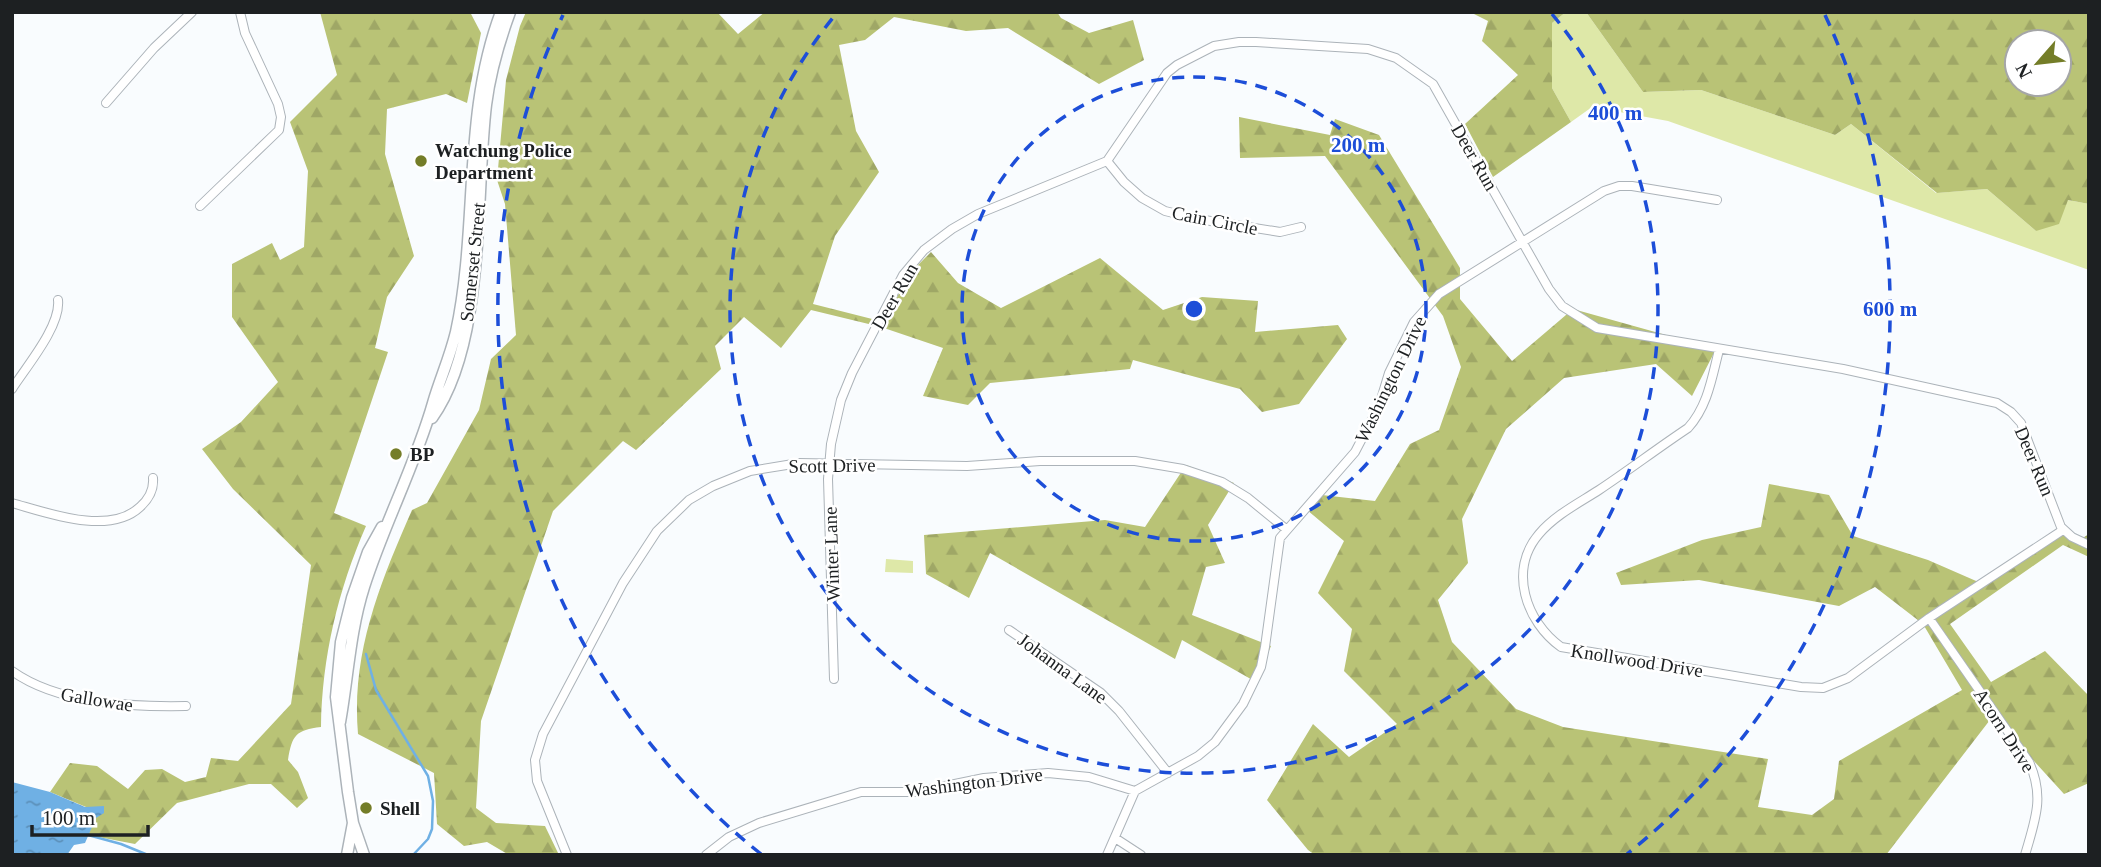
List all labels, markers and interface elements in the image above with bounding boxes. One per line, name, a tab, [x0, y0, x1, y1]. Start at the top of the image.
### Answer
north arrow	[2003, 28, 2073, 98]
text: N	[2011, 60, 2036, 82]
text: 400 m	[1588, 101, 1643, 125]
street label: Deer Run	[1447, 120, 1502, 195]
text: 200 m	[1331, 133, 1386, 157]
place label: Watchung Police Department	[435, 140, 572, 183]
marker: Watchung Police Department	[413, 153, 429, 169]
street label: Somerset Street	[456, 201, 489, 323]
street label: Cain Circle	[1170, 202, 1260, 239]
street label: Deer Run	[867, 259, 922, 333]
centre of rings	[1182, 297, 1206, 321]
text: 600 m	[1863, 297, 1918, 321]
street label: Washington Drive	[1351, 312, 1430, 446]
street label: Deer Run	[2011, 423, 2059, 500]
place label: BP	[410, 444, 435, 465]
marker: BP	[388, 446, 404, 462]
street label: Scott Drive	[788, 454, 876, 477]
street label: Winter Lane	[819, 506, 844, 602]
street label: Johanna Lane	[1014, 629, 1111, 708]
street label: Knollwood Drive	[1569, 640, 1705, 681]
street label: Gallowae	[59, 683, 135, 716]
street label: Acorn Drive	[1970, 685, 2039, 776]
street label: Washington Drive	[904, 764, 1044, 801]
scale bar	[32, 794, 147, 838]
place label: Shell	[380, 798, 420, 819]
marker: Shell	[358, 800, 374, 816]
text: 100 m	[42, 806, 95, 830]

